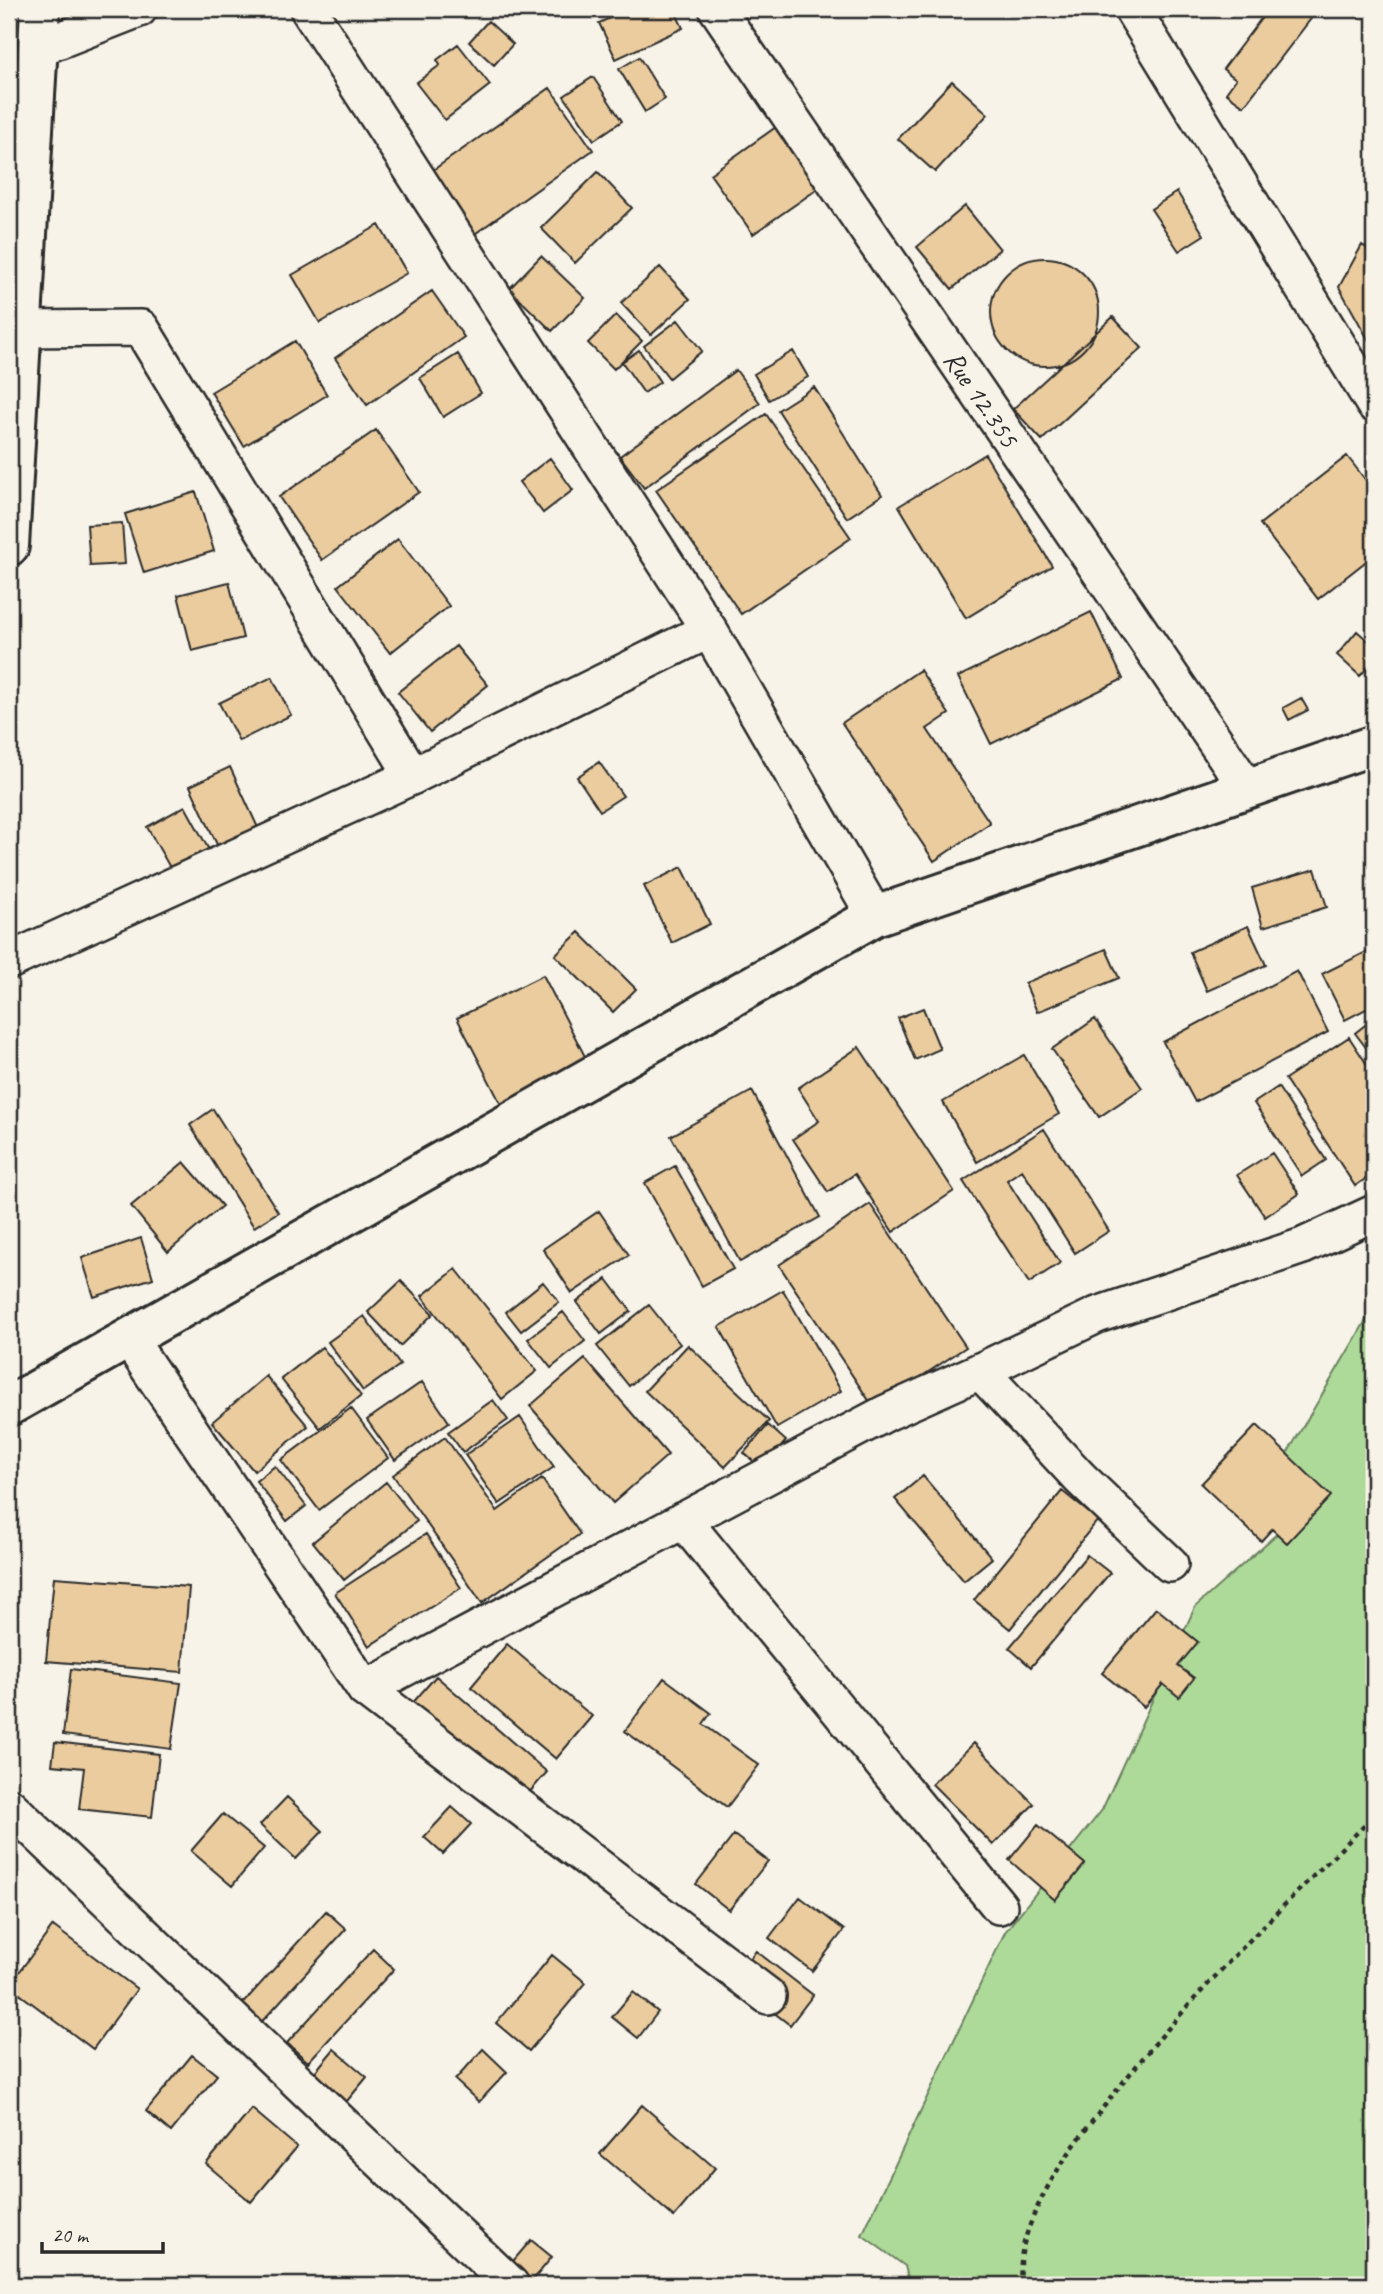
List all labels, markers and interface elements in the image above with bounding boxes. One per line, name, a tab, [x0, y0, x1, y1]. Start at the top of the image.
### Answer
street label: Rue 12.355	[936, 344, 1027, 455]
scale bar	[42, 2210, 163, 2254]
text: 20 m	[52, 2222, 90, 2248]

